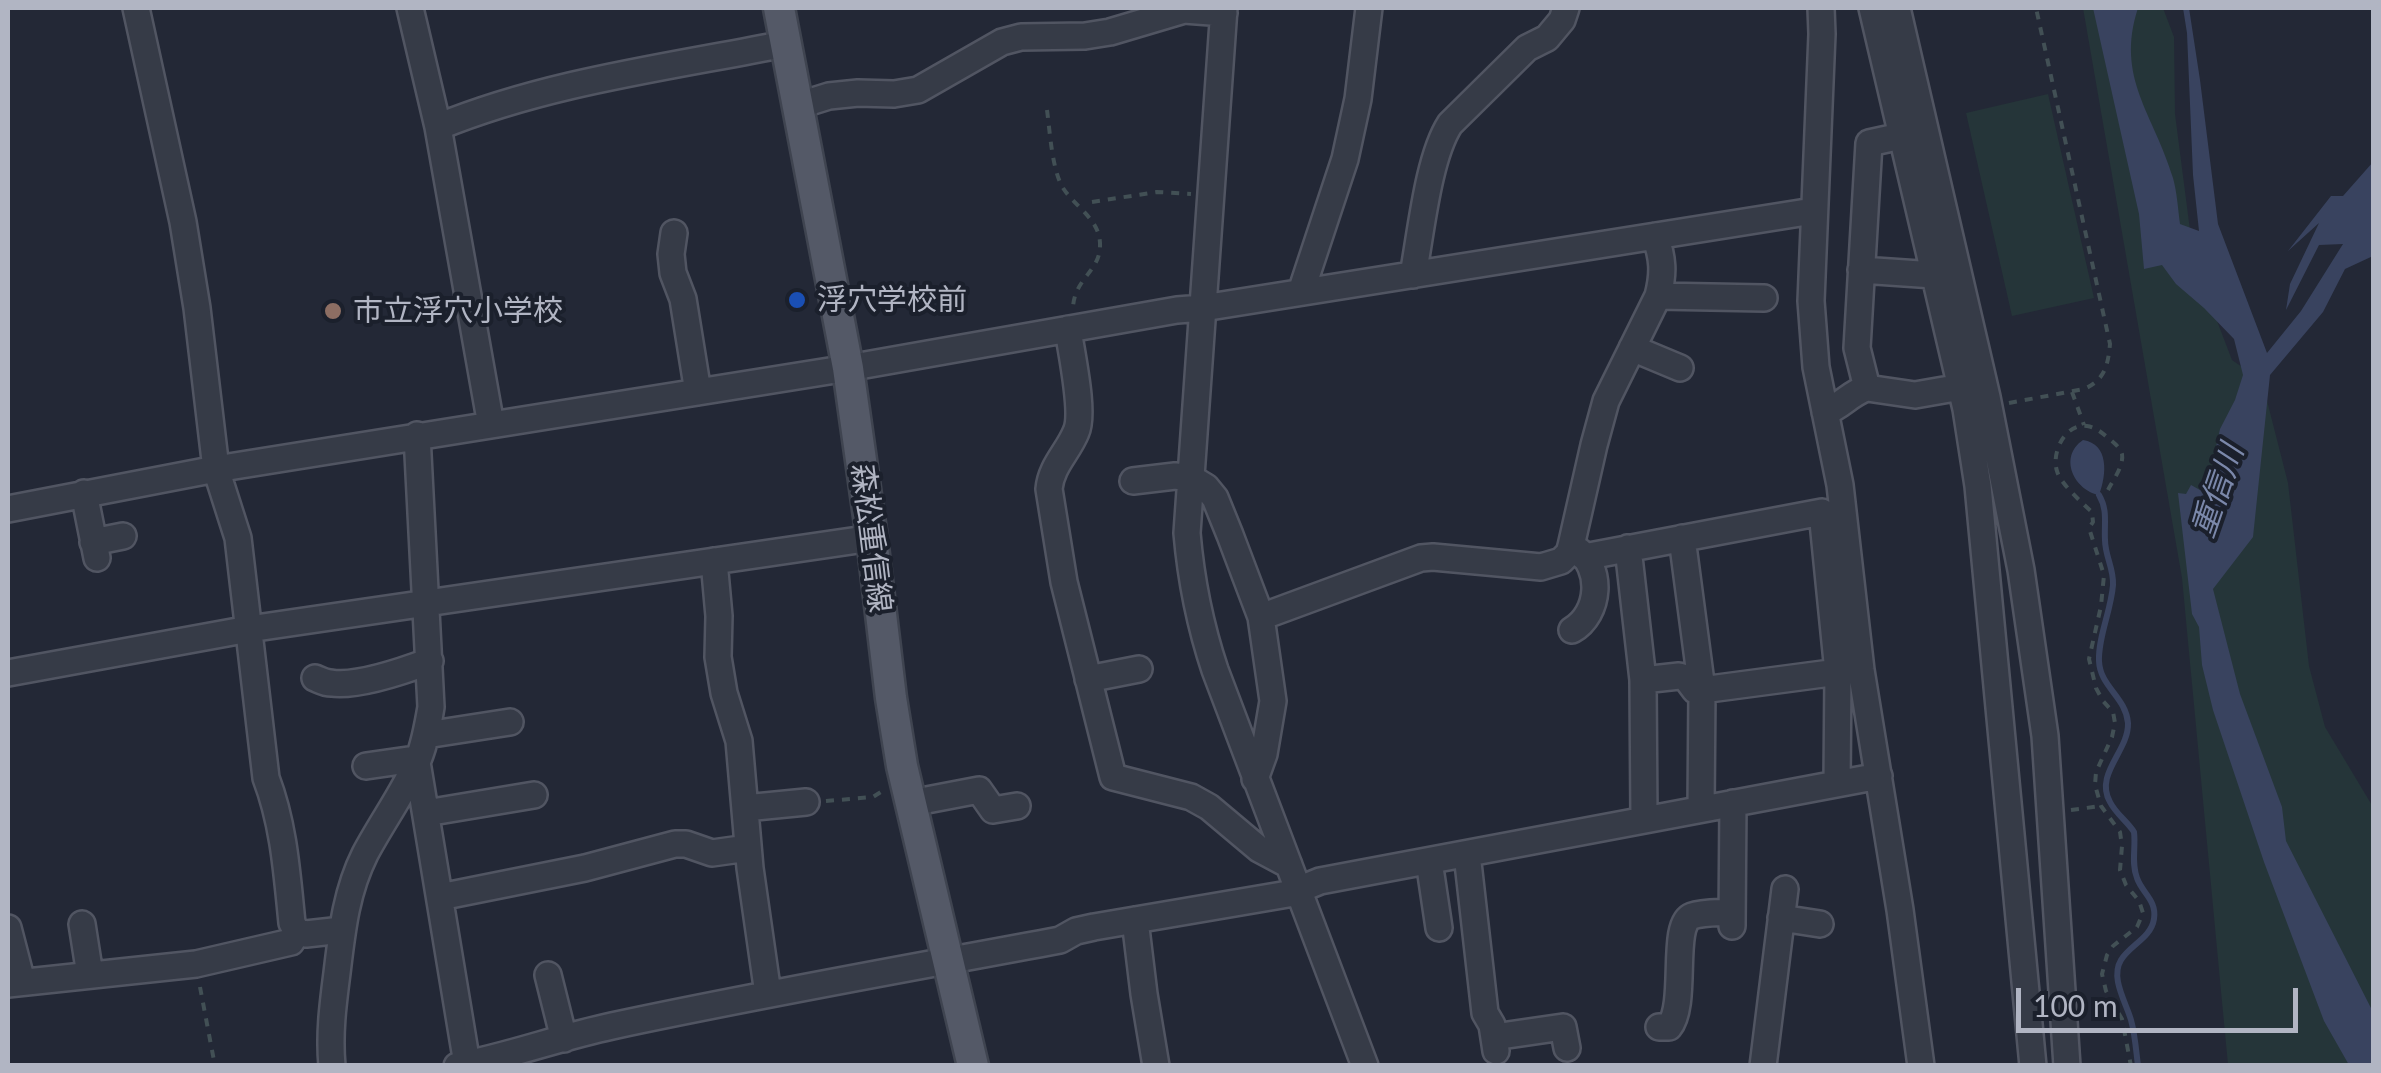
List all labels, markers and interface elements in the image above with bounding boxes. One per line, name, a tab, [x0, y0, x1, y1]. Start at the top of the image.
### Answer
place label: 浮穴学校前	[817, 282, 967, 318]
marker: 浮穴学校前	[786, 289, 808, 311]
place label: 市立浮穴小学校	[353, 293, 563, 329]
marker: 市立浮穴小学校	[322, 300, 344, 322]
water label: 重信川	[2184, 439, 2252, 543]
street label: 森松重信線	[844, 461, 898, 615]
scale bar	[2021, 968, 2304, 1030]
text: 100 m	[2033, 987, 2118, 1023]

